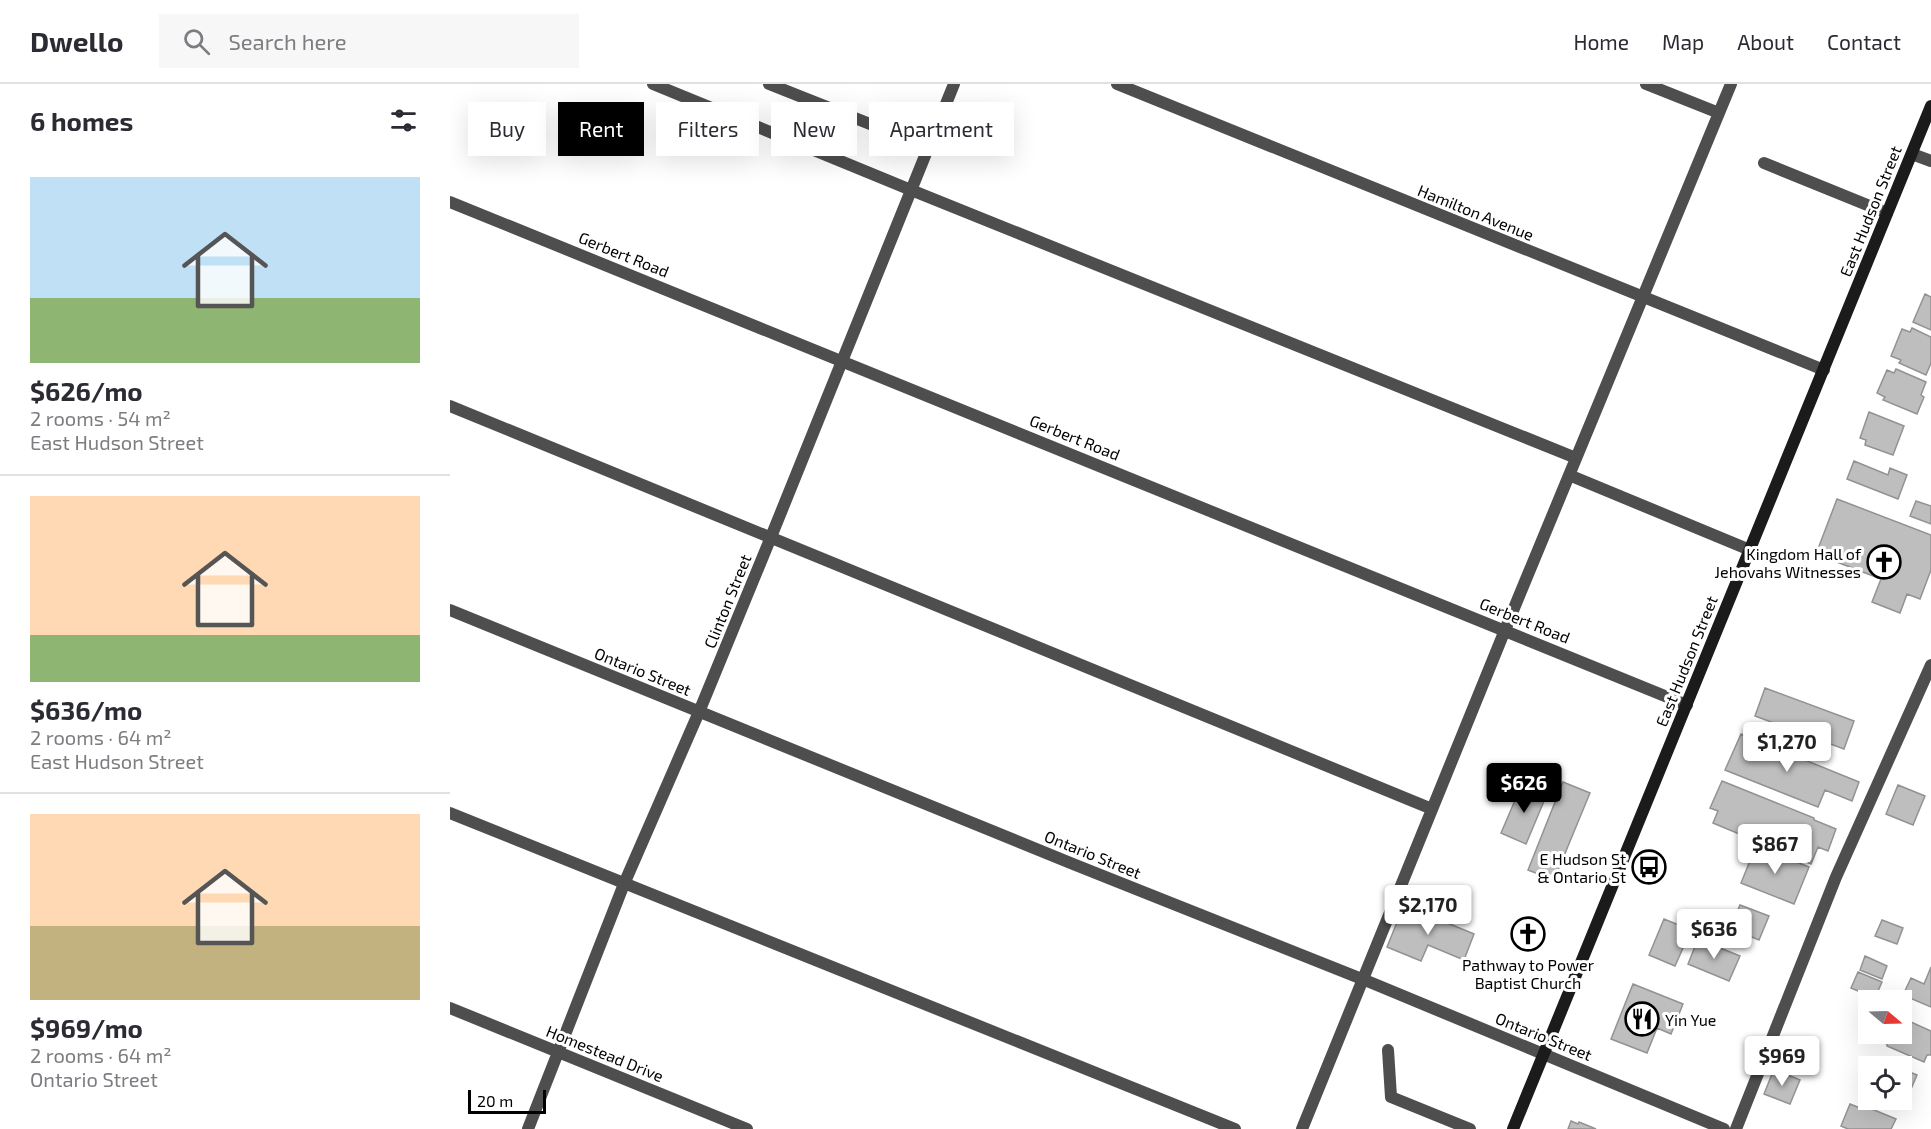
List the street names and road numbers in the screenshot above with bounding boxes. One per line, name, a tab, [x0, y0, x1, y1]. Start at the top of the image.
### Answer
street label: East Hudson Street	[1835, 143, 1905, 279]
street label: Hamilton Avenue	[1415, 180, 1537, 244]
street label: Gerbert Road	[576, 227, 672, 281]
street label: Gerbert Road	[1027, 410, 1123, 464]
street label: Clinton Street	[700, 551, 754, 651]
street label: Gerbert Road	[1477, 593, 1573, 647]
street label: East Hudson Street	[1651, 593, 1721, 729]
street label: Ontario Street	[592, 643, 694, 699]
street label: Ontario Street	[1042, 826, 1144, 882]
street label: Ontario Street	[1493, 1008, 1595, 1064]
street label: Homestead Drive	[544, 1021, 666, 1085]

